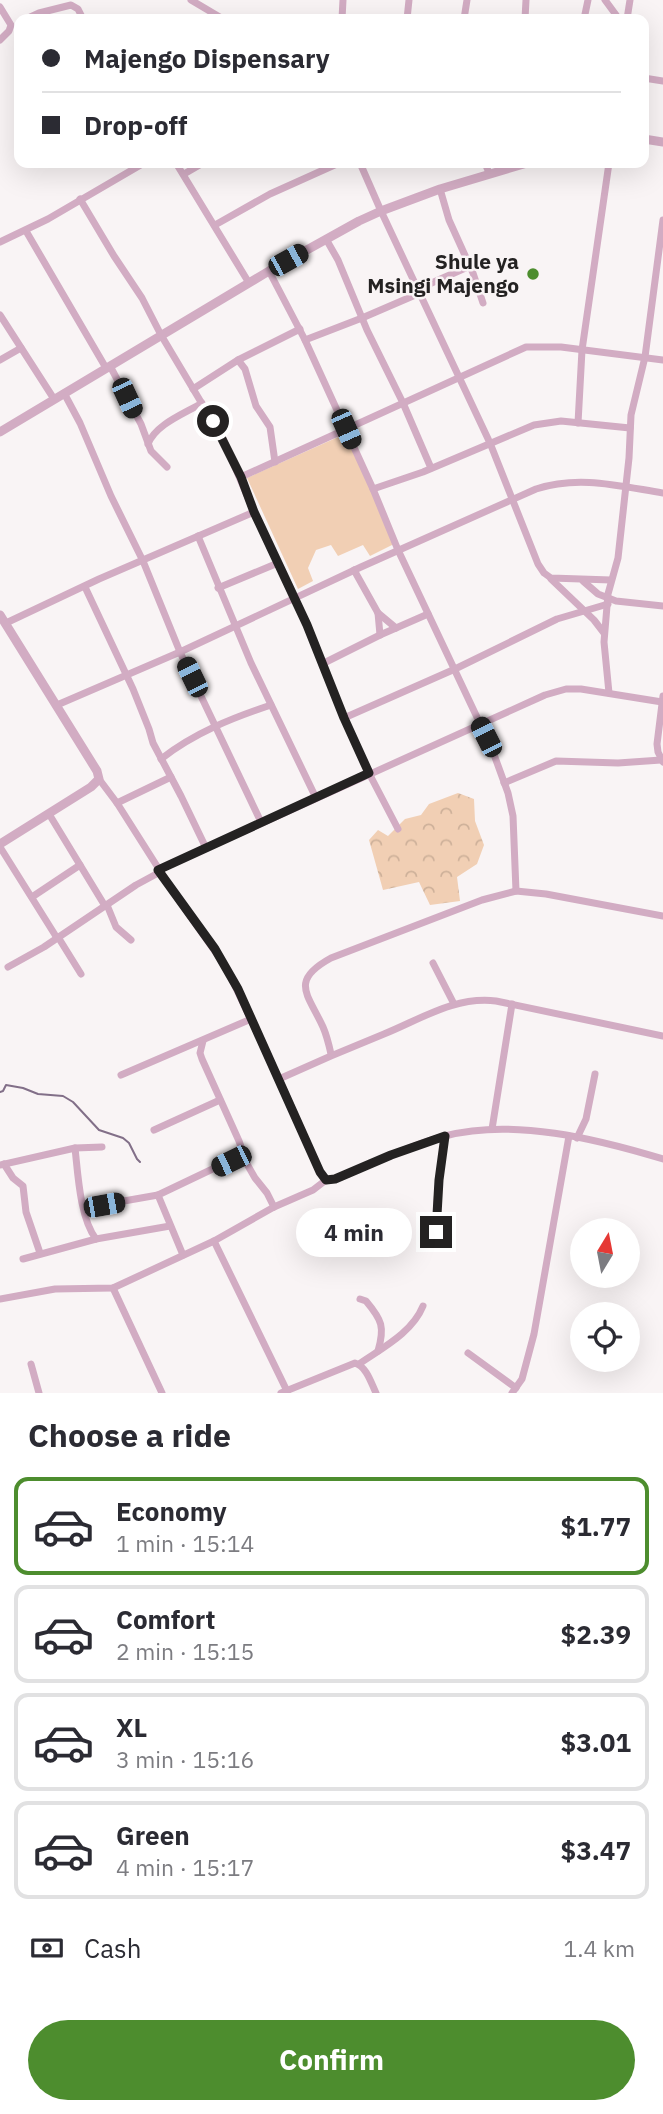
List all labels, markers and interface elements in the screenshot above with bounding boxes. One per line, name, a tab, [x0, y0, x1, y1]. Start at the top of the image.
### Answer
text: Majengo Dispensary	[84, 41, 330, 75]
text: Drop-off	[84, 108, 187, 142]
car	[265, 241, 312, 279]
place label: Shule ya Msingi Majengo	[367, 247, 519, 299]
marker: Shule ya Msingi Majengo	[525, 266, 541, 282]
car	[109, 375, 146, 421]
route start	[197, 405, 229, 437]
car	[328, 406, 365, 452]
car	[174, 654, 211, 700]
car	[468, 714, 505, 760]
car	[208, 1142, 255, 1180]
car	[82, 1191, 127, 1219]
callout: 4 min	[296, 1208, 412, 1256]
route end	[420, 1216, 452, 1248]
text: 4 min	[324, 1217, 384, 1247]
north arrow	[570, 1218, 640, 1288]
map controls	[570, 1218, 640, 1372]
button: locate	[570, 1302, 640, 1372]
text: Choose a ride	[28, 1414, 231, 1456]
text: Economy	[116, 1494, 227, 1528]
icon: car	[32, 1495, 95, 1558]
text: $1.77	[561, 1509, 631, 1543]
text: 1 min · 15:14	[116, 1528, 254, 1558]
text: Comfort	[116, 1602, 215, 1636]
icon: car	[32, 1603, 95, 1666]
text: $2.39	[561, 1617, 631, 1651]
text: 2 min · 15:15	[116, 1636, 254, 1666]
text: XL	[116, 1710, 147, 1744]
icon: car	[32, 1711, 95, 1774]
text: $3.01	[561, 1725, 631, 1759]
text: 3 min · 15:16	[116, 1744, 254, 1774]
text: Green	[116, 1818, 190, 1852]
icon: car	[32, 1819, 95, 1882]
text: $3.47	[561, 1833, 631, 1867]
text: 4 min · 15:17	[116, 1852, 254, 1882]
icon: cash	[28, 1929, 66, 1967]
text: Cash	[84, 1931, 141, 1965]
text: 1.4 km	[564, 1933, 635, 1963]
button: Confirm	[28, 2020, 635, 2100]

